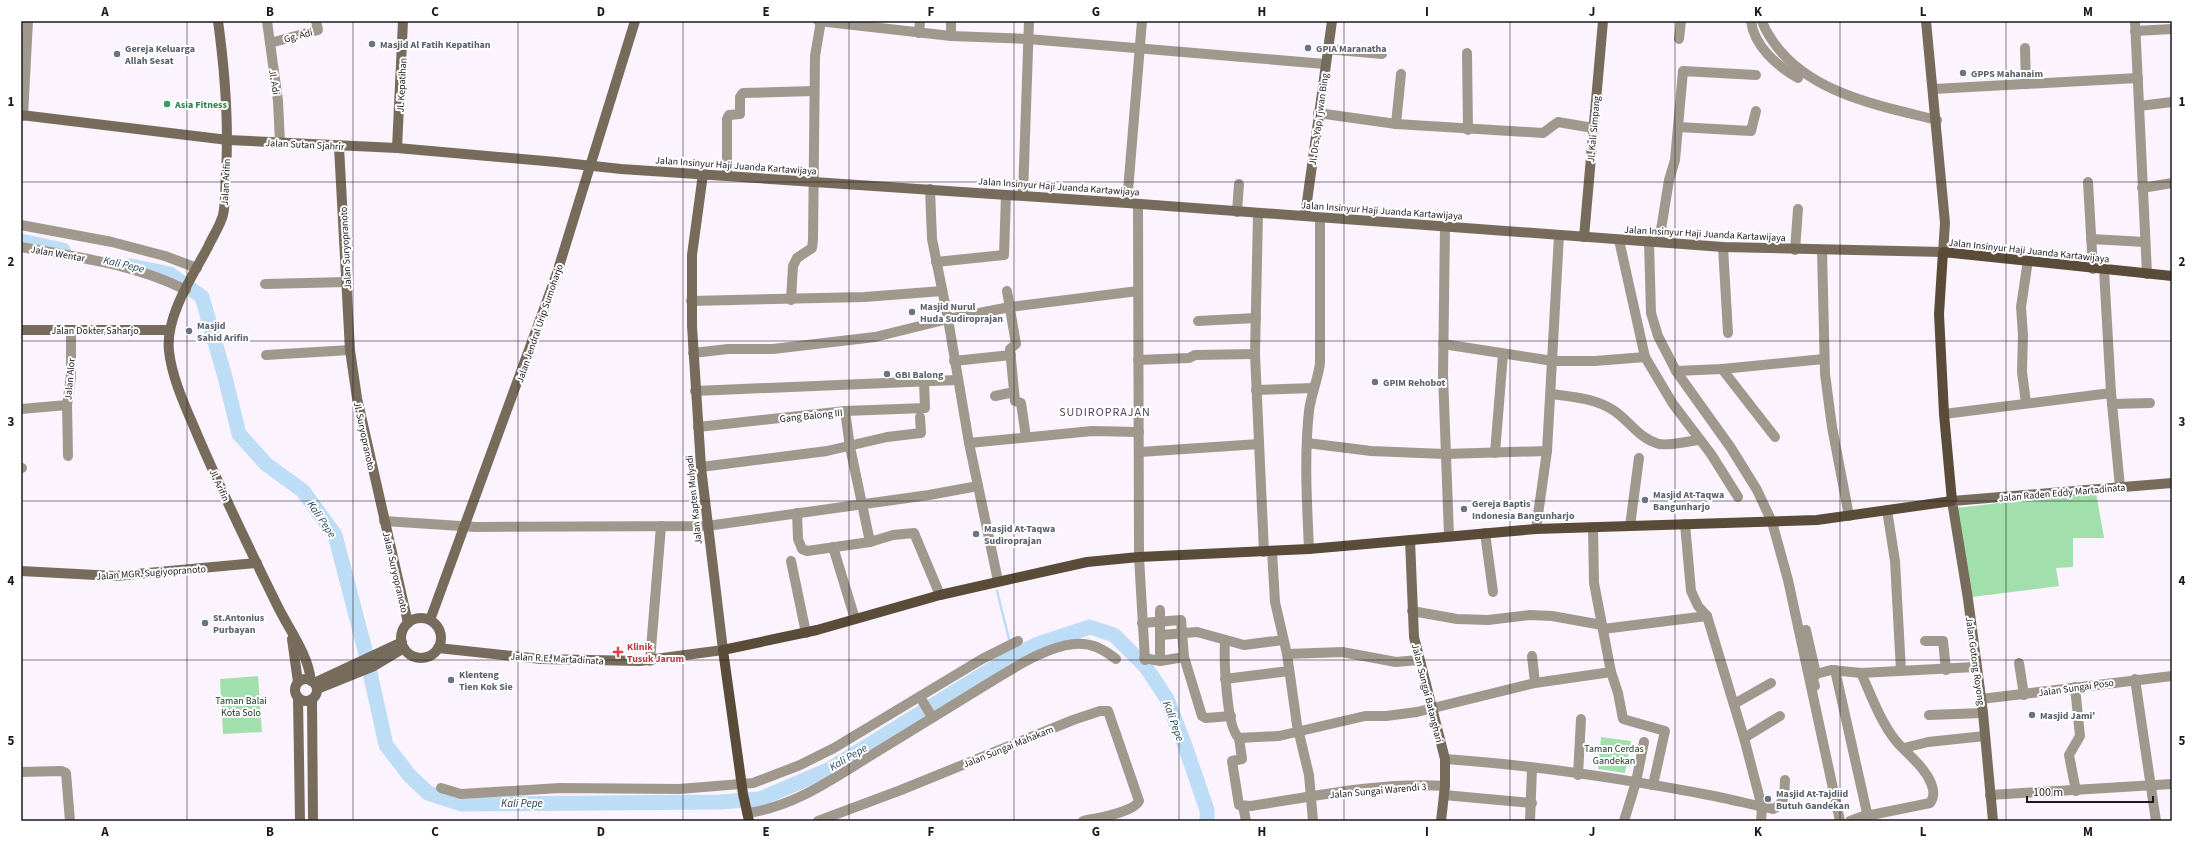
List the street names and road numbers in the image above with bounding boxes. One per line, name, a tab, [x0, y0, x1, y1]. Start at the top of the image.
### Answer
street label: Gg. Adi	[282, 25, 314, 46]
street label: Jl. Kepatihan	[394, 57, 410, 113]
street label: Jl. Adi	[265, 69, 283, 96]
street label: Jl. Drs. Yap Tjwan Bing	[1306, 72, 1332, 166]
street label: Jl. Kali Simpang	[1584, 95, 1604, 163]
street label: Jalan Sutan Sjahrir	[265, 136, 345, 154]
street label: Jalan Insinyur Haji Juanda Kartawijaya	[655, 153, 817, 179]
street label: Jalan Arifin	[218, 158, 234, 206]
street label: Jalan Insinyur Haji Juanda Kartawijaya	[978, 174, 1140, 200]
street label: Jalan Insinyur Haji Juanda Kartawijaya	[1301, 198, 1463, 224]
street label: Jalan Suryopranoto	[337, 206, 355, 290]
street label: Jalan Insinyur Haji Juanda Kartawijaya	[1624, 223, 1786, 245]
street label: Jalan Insinyur Haji Juanda Kartawijaya	[1948, 236, 2110, 266]
street label: Jalan Wentar	[30, 242, 87, 266]
street label: Jalan Jendral Urip Sumoharjo	[513, 262, 567, 385]
street label: Jalan Dokter Saharjo	[51, 324, 139, 338]
street label: Jalan Alor	[61, 357, 79, 401]
street label: Jl. Suryopranoto	[350, 401, 378, 472]
street label: Gang Balong III	[779, 406, 843, 426]
street label: Jalan Kapten Mulyadi	[682, 455, 706, 545]
street label: Jl. Arifin	[206, 467, 233, 504]
street label: Jalan Raden Eddy Martadinata	[1998, 480, 2126, 506]
street label: Jalan Suryopranoto	[379, 530, 411, 614]
street label: Jalan MGR. Sugiyopranoto	[96, 562, 206, 584]
street label: Jalan Gotong Royong	[1962, 616, 1988, 706]
street label: Jalan Sungai Batanghari	[1408, 642, 1446, 744]
street label: Jalan R.E. Martadinata	[510, 650, 604, 668]
street label: Jalan Sungai Poso	[2038, 676, 2115, 700]
street label: Jalan Sungai Mahakam	[961, 722, 1056, 771]
street label: Jalan Sungai Warendi 3	[1329, 780, 1427, 802]

